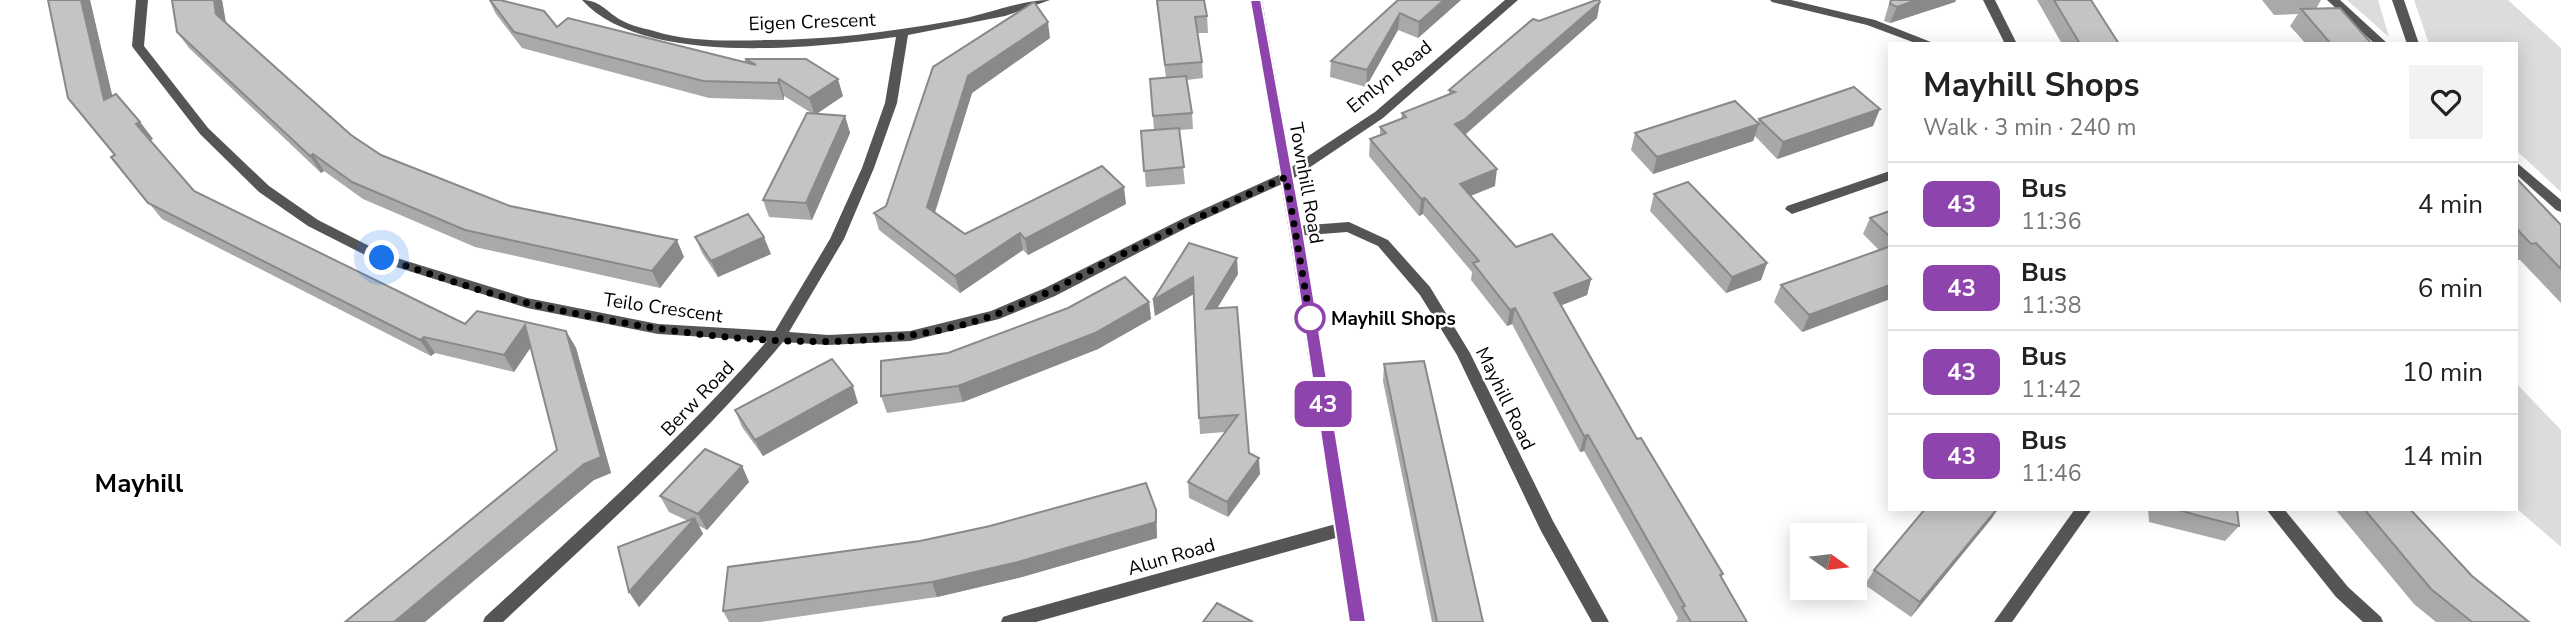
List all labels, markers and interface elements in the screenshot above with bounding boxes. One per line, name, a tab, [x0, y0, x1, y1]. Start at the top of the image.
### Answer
street label: Eigen Crescent	[748, 7, 876, 37]
street label: Emlyn Road	[1342, 34, 1438, 119]
text: Mayhill Shops	[1923, 63, 2140, 108]
button: heart	[2409, 65, 2483, 139]
text: Walk · 3 min · 240 m	[1923, 112, 2136, 143]
street label: Townhill Road	[1283, 120, 1329, 246]
text: Bus	[2021, 171, 2067, 206]
text: 4 min	[2418, 187, 2483, 222]
text: 43	[1947, 188, 1976, 220]
text: 11:36	[2021, 206, 2081, 237]
your location	[364, 240, 399, 275]
text: Bus	[2021, 255, 2067, 290]
text: 6 min	[2418, 271, 2483, 306]
text: 43	[1947, 272, 1976, 304]
street label: Teilo Crescent	[601, 287, 725, 329]
text: 11:38	[2021, 290, 2081, 321]
marker: Mayhill Shops	[1295, 303, 1325, 333]
place label: Mayhill Shops	[1331, 306, 1456, 332]
text: Bus	[2021, 339, 2067, 374]
street label: Mayhill Road	[1469, 343, 1541, 454]
street label: Berw Road	[655, 355, 740, 442]
text: 10 min	[2402, 355, 2483, 390]
text: 43	[1947, 356, 1976, 388]
text: 11:42	[2021, 374, 2081, 405]
line badge: 43	[1292, 381, 1354, 427]
text: 43	[1309, 388, 1337, 420]
text: Bus	[2021, 423, 2067, 458]
text: 14 min	[2402, 439, 2483, 474]
text: 43	[1947, 440, 1976, 472]
text: 11:46	[2021, 458, 2081, 489]
district label: Mayhill	[95, 466, 184, 501]
north arrow	[1790, 523, 1867, 600]
map controls	[1790, 523, 1867, 600]
street label: Alun Road	[1124, 532, 1218, 582]

